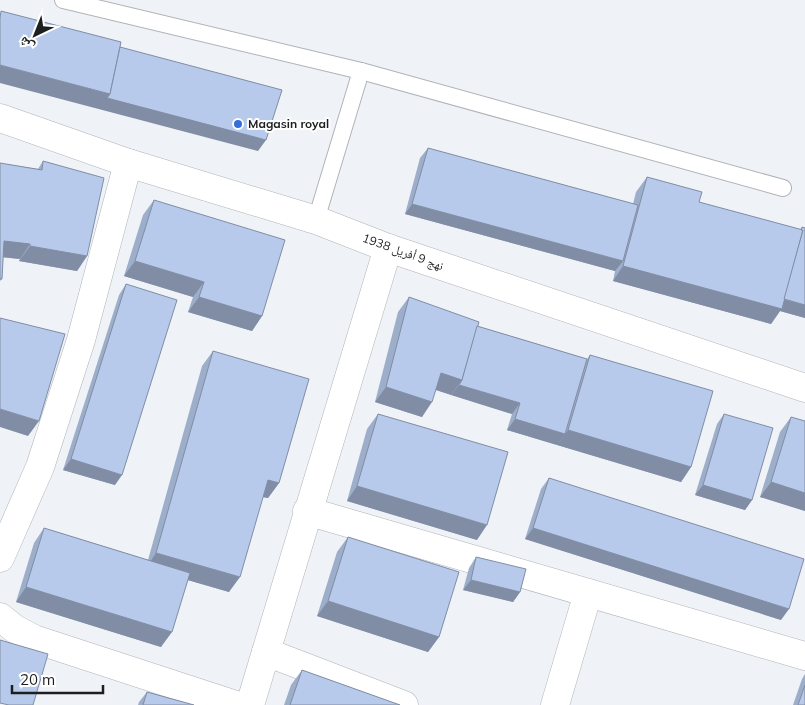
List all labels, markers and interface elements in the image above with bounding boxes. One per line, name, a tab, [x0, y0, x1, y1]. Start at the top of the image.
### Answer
north arrow	[10, 10, 60, 60]
text: ش	[14, 33, 38, 56]
place label: Magasin royal	[248, 116, 329, 131]
marker: Magasin royal	[232, 118, 244, 130]
street label: نهج 9 أفريل 1938	[360, 230, 446, 273]
scale bar	[12, 662, 104, 694]
text: 20 m	[20, 670, 55, 689]

